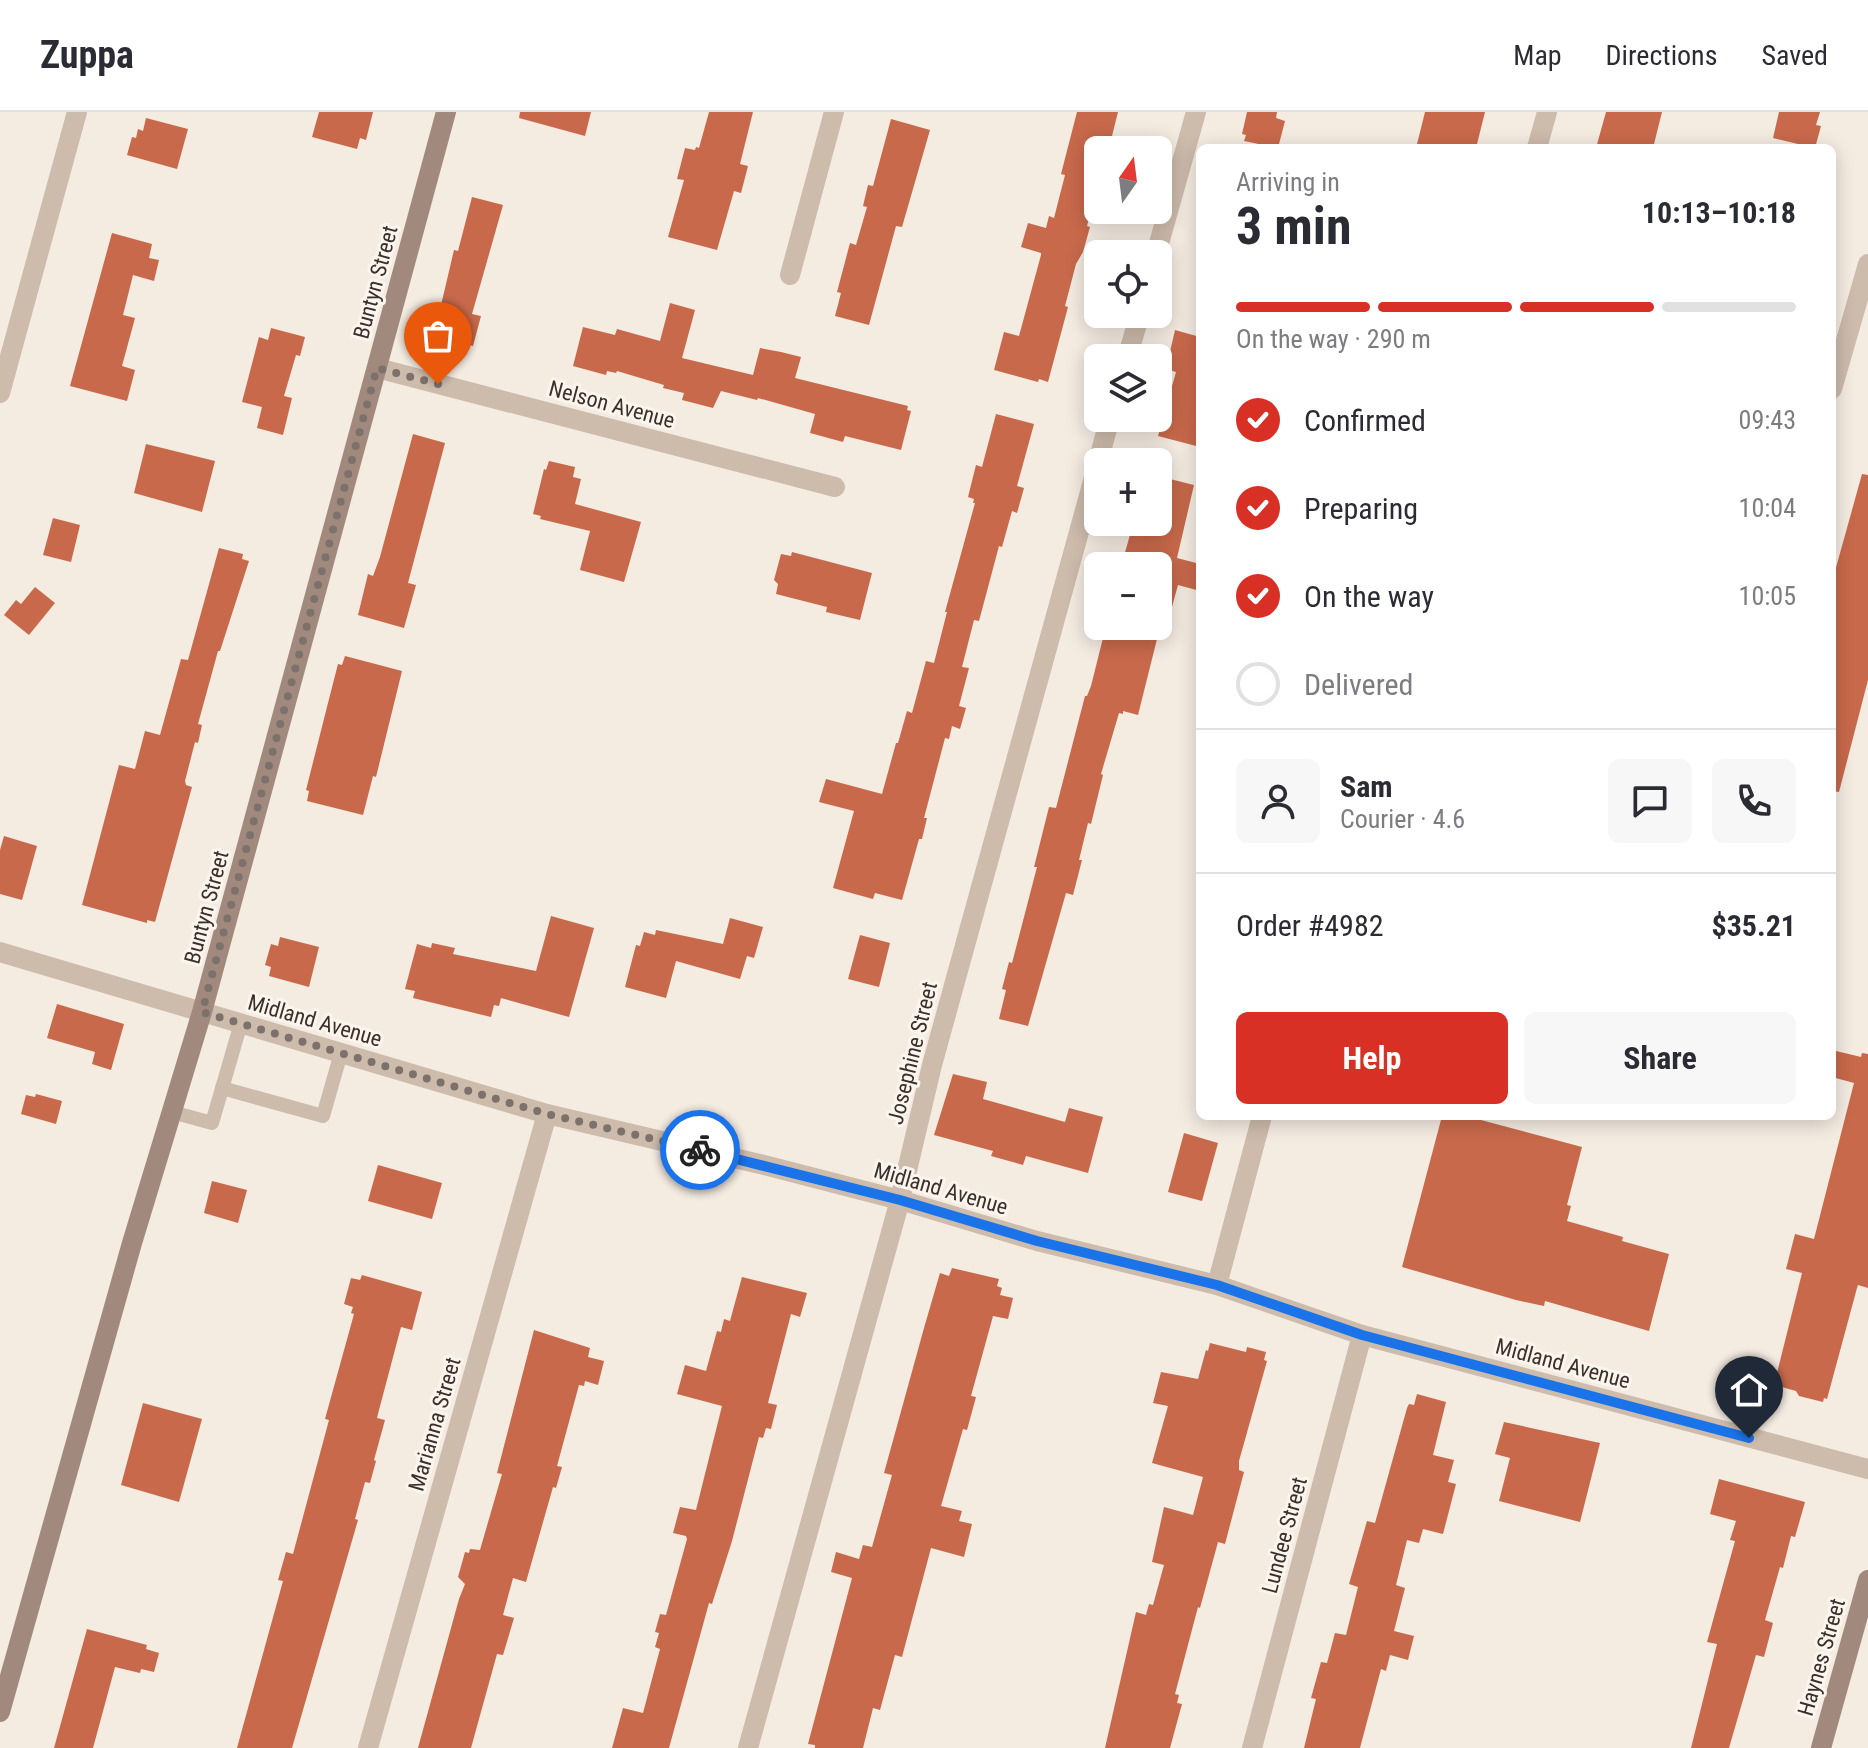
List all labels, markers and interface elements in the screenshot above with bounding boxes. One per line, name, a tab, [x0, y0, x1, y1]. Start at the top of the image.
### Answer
text: Zuppa	[40, 33, 134, 77]
text: Map	[1513, 39, 1562, 72]
text: Directions	[1606, 39, 1717, 72]
text: Saved	[1761, 39, 1828, 72]
north arrow	[1084, 136, 1172, 224]
map controls	[1084, 136, 1172, 640]
text: Arriving in	[1236, 167, 1340, 197]
text: 10:13–10:18	[1642, 195, 1796, 230]
text: 3 min	[1236, 196, 1352, 257]
street label: Buntyn Street	[348, 223, 403, 342]
button: locate	[1084, 240, 1172, 328]
pin	[404, 302, 472, 384]
icon: bag	[416, 314, 460, 358]
text: On the way · 290 m	[1236, 324, 1431, 354]
button: layers	[1084, 344, 1172, 432]
street label: Nelson Avenue	[546, 376, 677, 433]
icon: check	[1236, 398, 1280, 442]
text: Confirmed	[1304, 403, 1426, 438]
text: 09:43	[1739, 405, 1796, 435]
button: +	[1084, 448, 1172, 536]
icon: check	[1236, 486, 1280, 530]
text: Preparing	[1304, 491, 1418, 526]
text: 10:04	[1739, 493, 1796, 523]
button: −	[1084, 552, 1172, 640]
icon: check	[1236, 574, 1280, 618]
text: On the way	[1304, 579, 1434, 614]
text: 10:05	[1739, 581, 1796, 611]
text: Delivered	[1304, 667, 1413, 702]
button: person	[1236, 759, 1320, 843]
button: chat	[1608, 759, 1692, 843]
button: phone	[1712, 759, 1796, 843]
text: Sam	[1340, 769, 1393, 804]
text: Courier · 4.6	[1340, 804, 1465, 834]
street label: Buntyn Street	[179, 848, 234, 967]
text: Order #4982	[1236, 908, 1384, 943]
text: $35.21	[1711, 908, 1796, 943]
street label: Josephine Street	[883, 979, 942, 1127]
street label: Midland Avenue	[245, 989, 385, 1052]
button: Help	[1236, 1012, 1508, 1104]
button: Share	[1524, 1012, 1796, 1104]
courier	[660, 1110, 740, 1190]
icon: bike	[678, 1128, 722, 1172]
street label: Midland Avenue	[871, 1157, 1011, 1220]
street label: Midland Avenue	[1493, 1334, 1633, 1393]
street label: Marianna Street	[403, 1354, 466, 1494]
pin	[1715, 1356, 1783, 1438]
icon: home	[1727, 1368, 1771, 1412]
street label: Lundee Street	[1257, 1474, 1312, 1596]
street label: Haynes Street	[1793, 1596, 1850, 1719]

